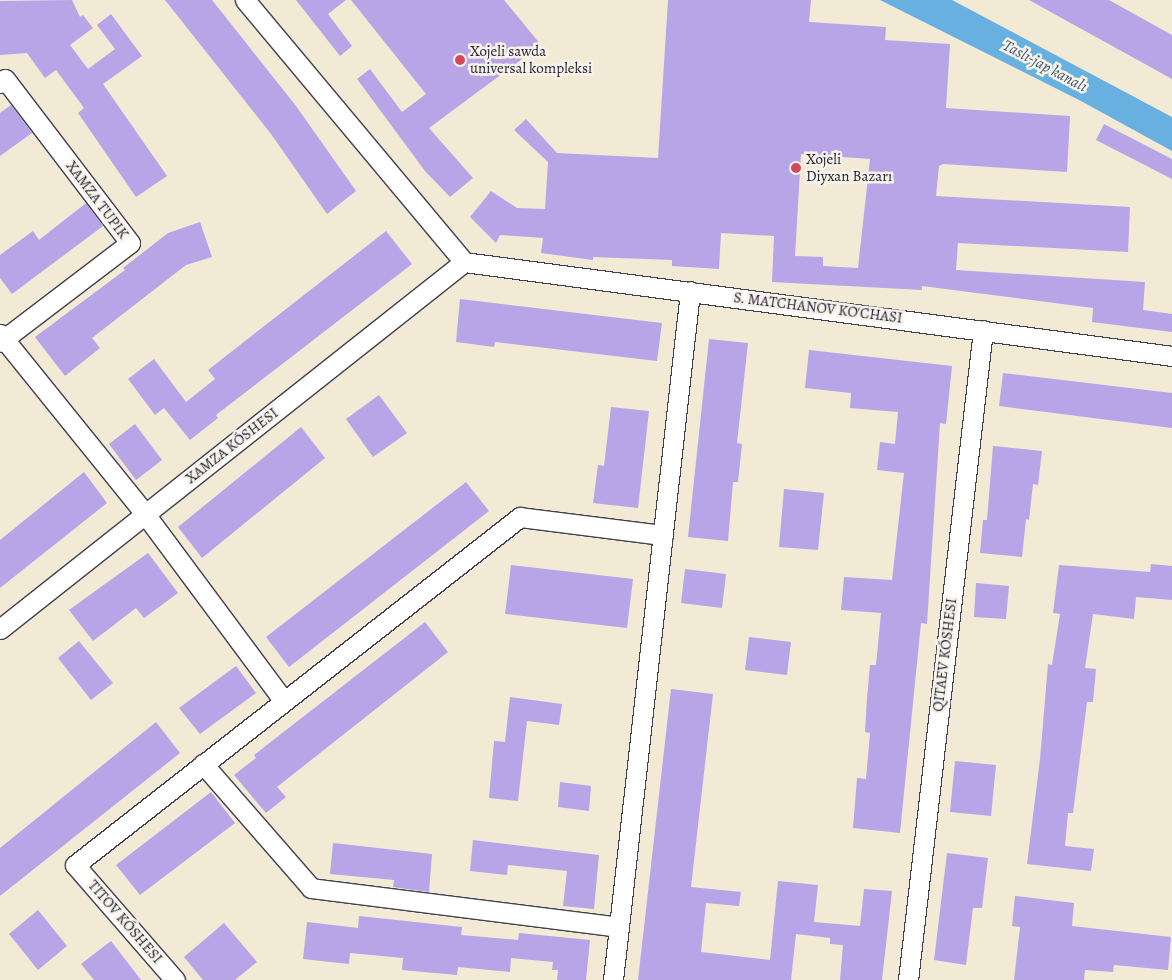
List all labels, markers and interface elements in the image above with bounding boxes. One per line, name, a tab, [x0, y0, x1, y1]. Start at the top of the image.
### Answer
water label: Taslı-jap kanalı	[1000, 36, 1090, 96]
place label: Xojeli sawda universal kompleksi	[470, 42, 592, 77]
marker: Xojeli sawda universal kompleksi	[454, 54, 466, 66]
place label: Xojeli Diyxan Bazarı	[806, 150, 892, 185]
street label: XAMZA TUPIK	[62, 158, 132, 242]
marker: Xojeli Diyxan Bazarı	[790, 162, 802, 174]
street label: S. MATCHANOV KO'CHASI	[732, 289, 904, 327]
street label: XAMZA KÓSHESI	[182, 404, 282, 488]
street label: QITAEV KÓSHESI	[929, 597, 961, 713]
street label: TITOV KÓSHESI	[84, 877, 166, 967]

